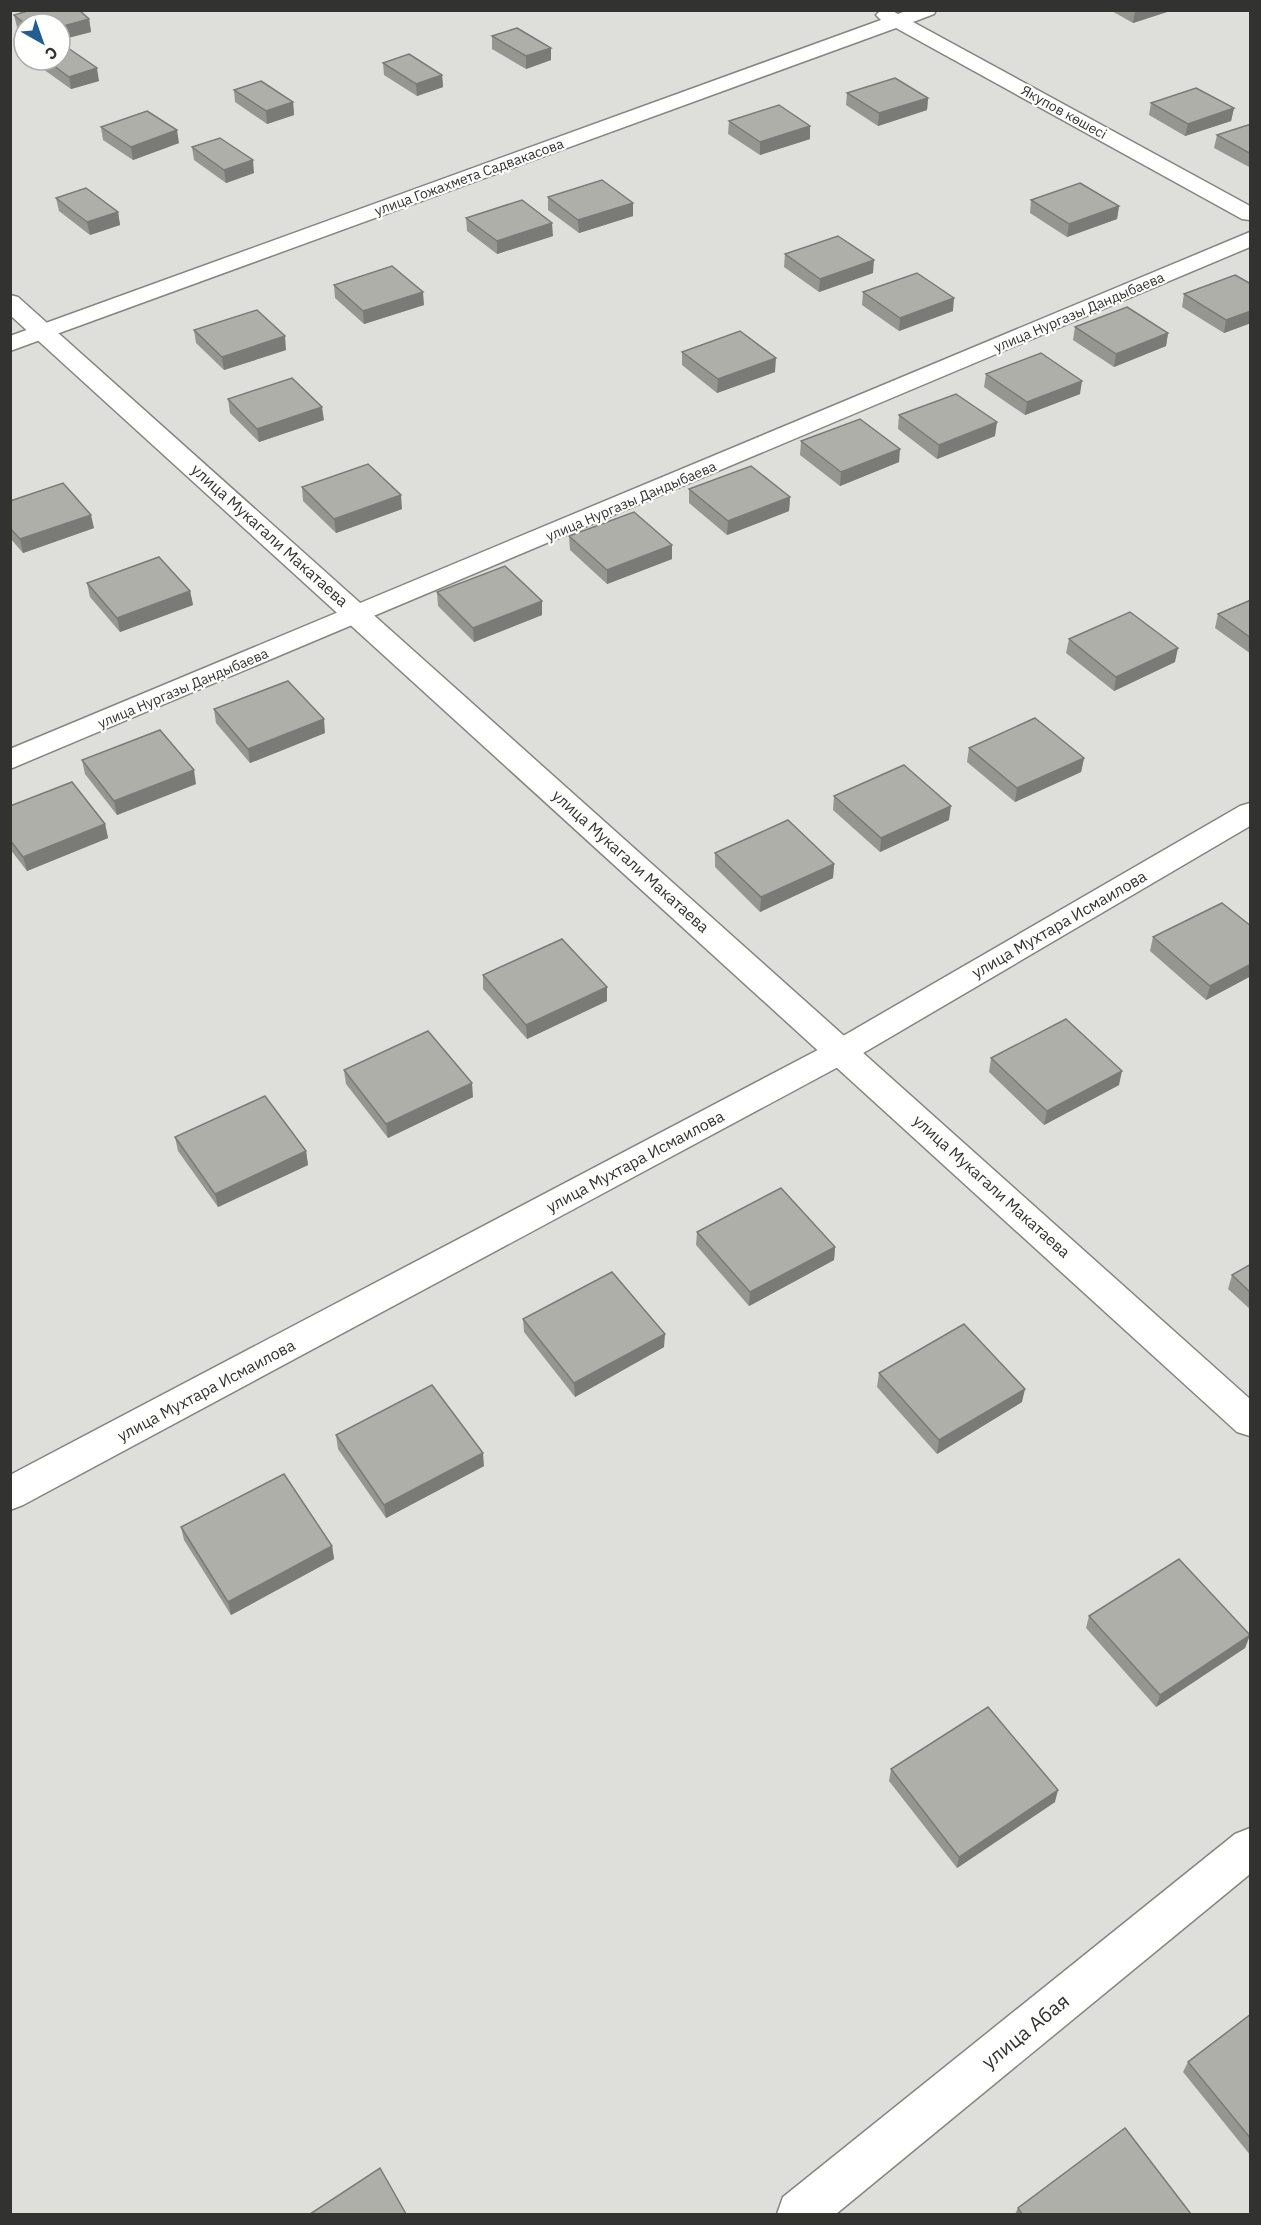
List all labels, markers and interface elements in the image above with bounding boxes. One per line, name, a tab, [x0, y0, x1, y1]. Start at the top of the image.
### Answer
north arrow	[12, 12, 72, 72]
text: С	[41, 42, 62, 65]
street label: Якупов көшесі	[1018, 81, 1110, 143]
street label: улица Гожахмета Садвакасова	[372, 134, 567, 220]
street label: улица Нургазы Дандыбаева	[991, 268, 1167, 356]
street label: улица Нургазы Дандыбаева	[543, 457, 719, 545]
street label: улица Мукагали Макатаева	[187, 459, 353, 611]
street label: улица Нургазы Дандыбаева	[95, 644, 271, 732]
street label: улица Мукагали Макатаева	[548, 785, 714, 937]
street label: улица Мухтара Исмаилова	[968, 865, 1150, 982]
street label: улица Мухтара Исмаилова	[543, 1105, 728, 1216]
street label: улица Мукагали Макатаева	[909, 1110, 1075, 1262]
street label: улица Мухтара Исмаилова	[114, 1334, 299, 1445]
street label: улица Абая	[975, 1987, 1075, 2075]

